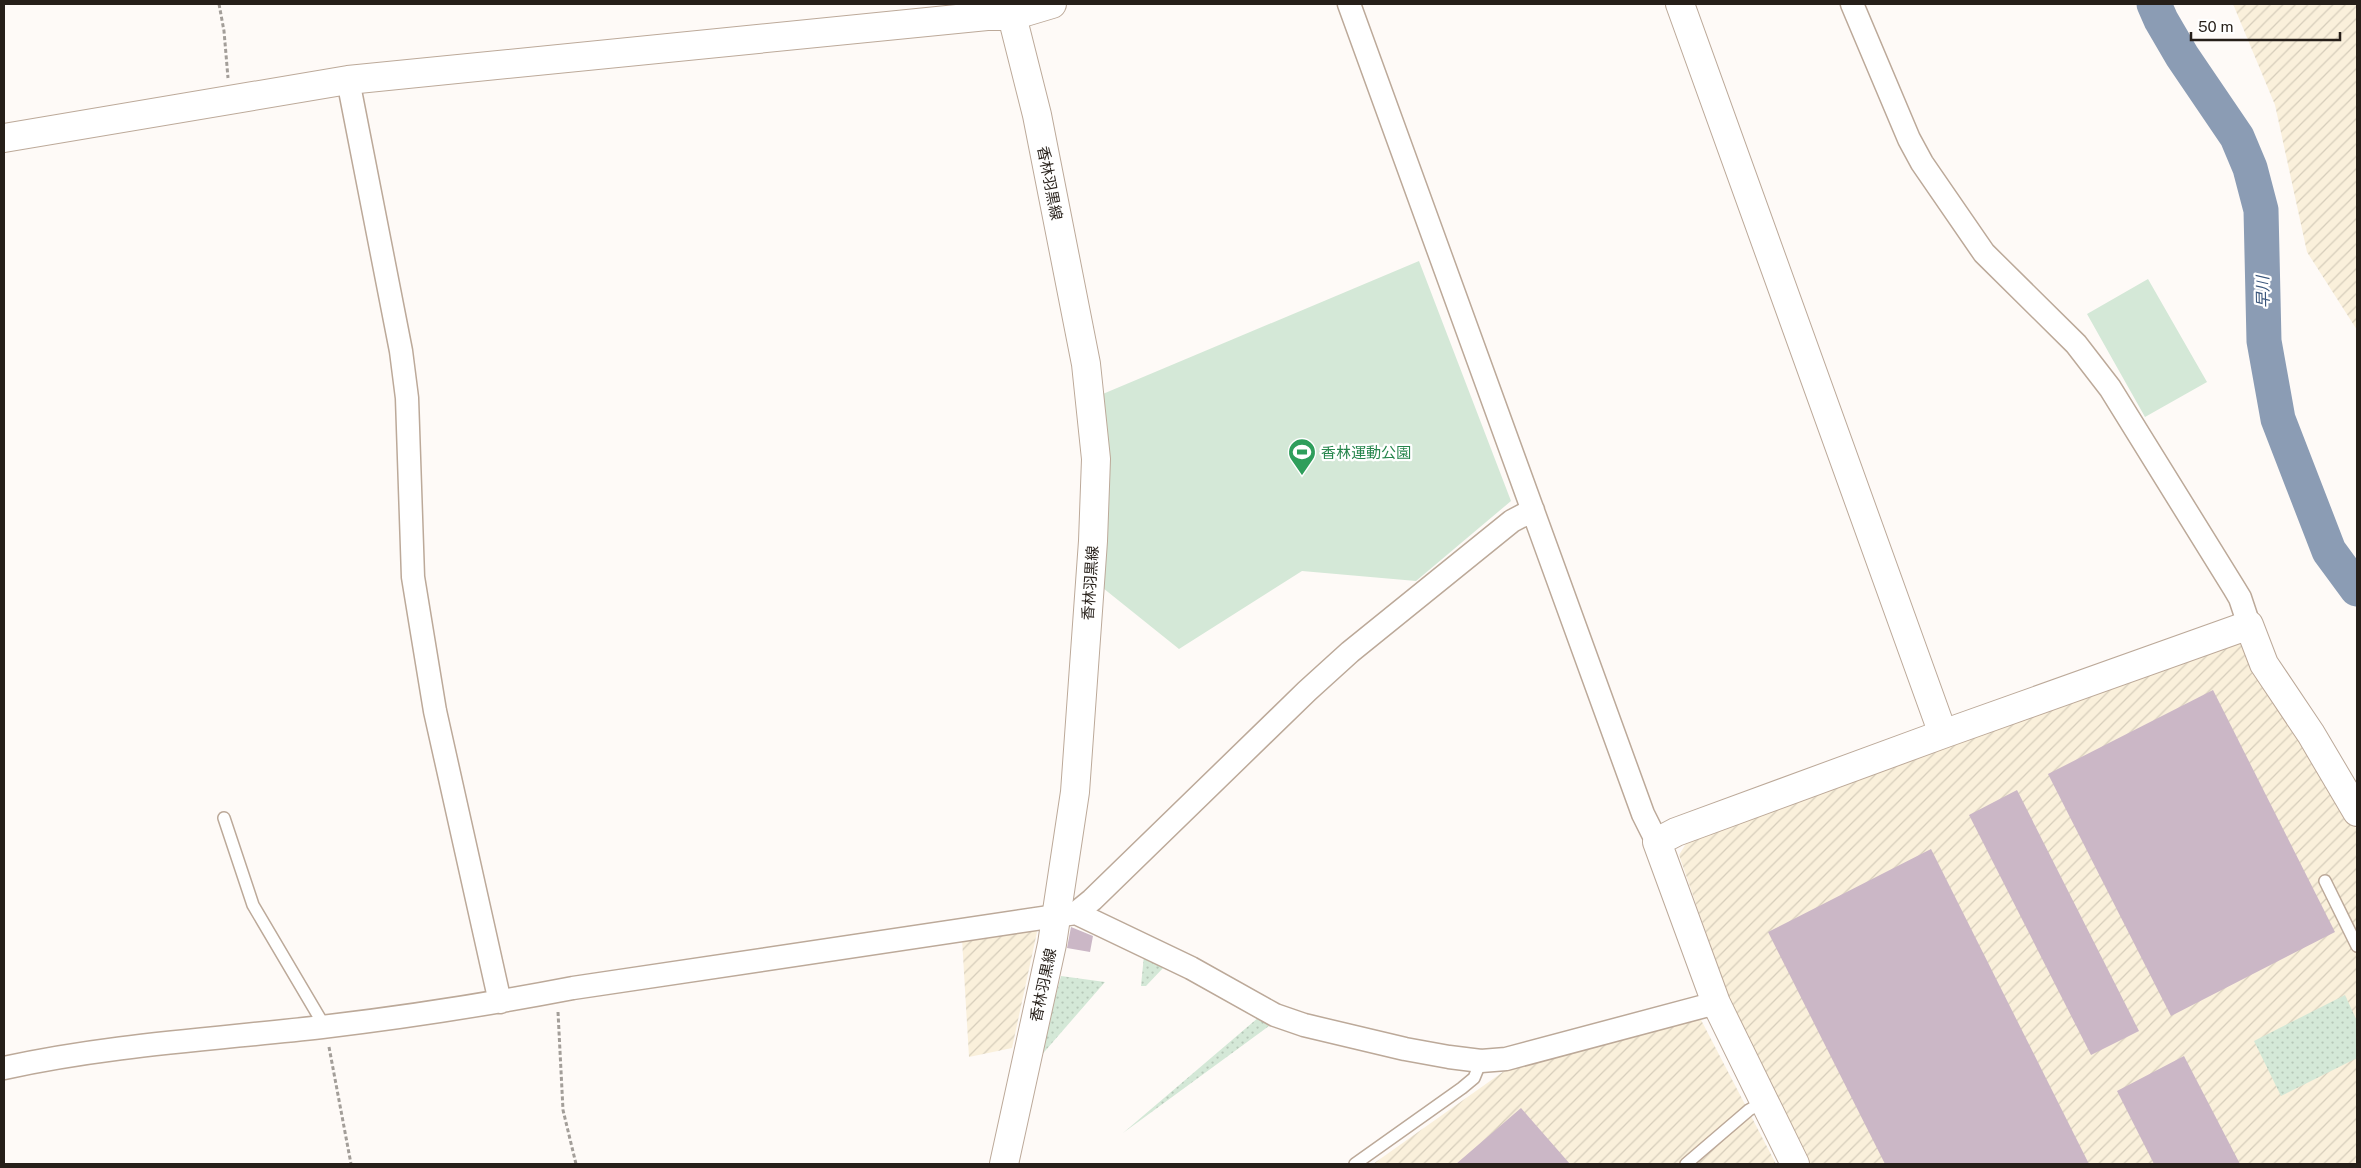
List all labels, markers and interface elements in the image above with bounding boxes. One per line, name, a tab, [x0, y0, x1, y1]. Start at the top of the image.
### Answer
scale bar	[2191, 10, 2340, 42]
text: 50 m	[2198, 18, 2233, 35]
street label: 香林羽黒線	[1034, 145, 1066, 221]
water label: 早川	[2253, 274, 2273, 308]
sports icon: 香林運動公園	[1287, 437, 1317, 476]
place label: 香林運動公園	[1321, 444, 1411, 461]
street label: 香林羽黒線	[1079, 545, 1101, 621]
street label: 香林羽黒線	[1027, 947, 1059, 1023]

